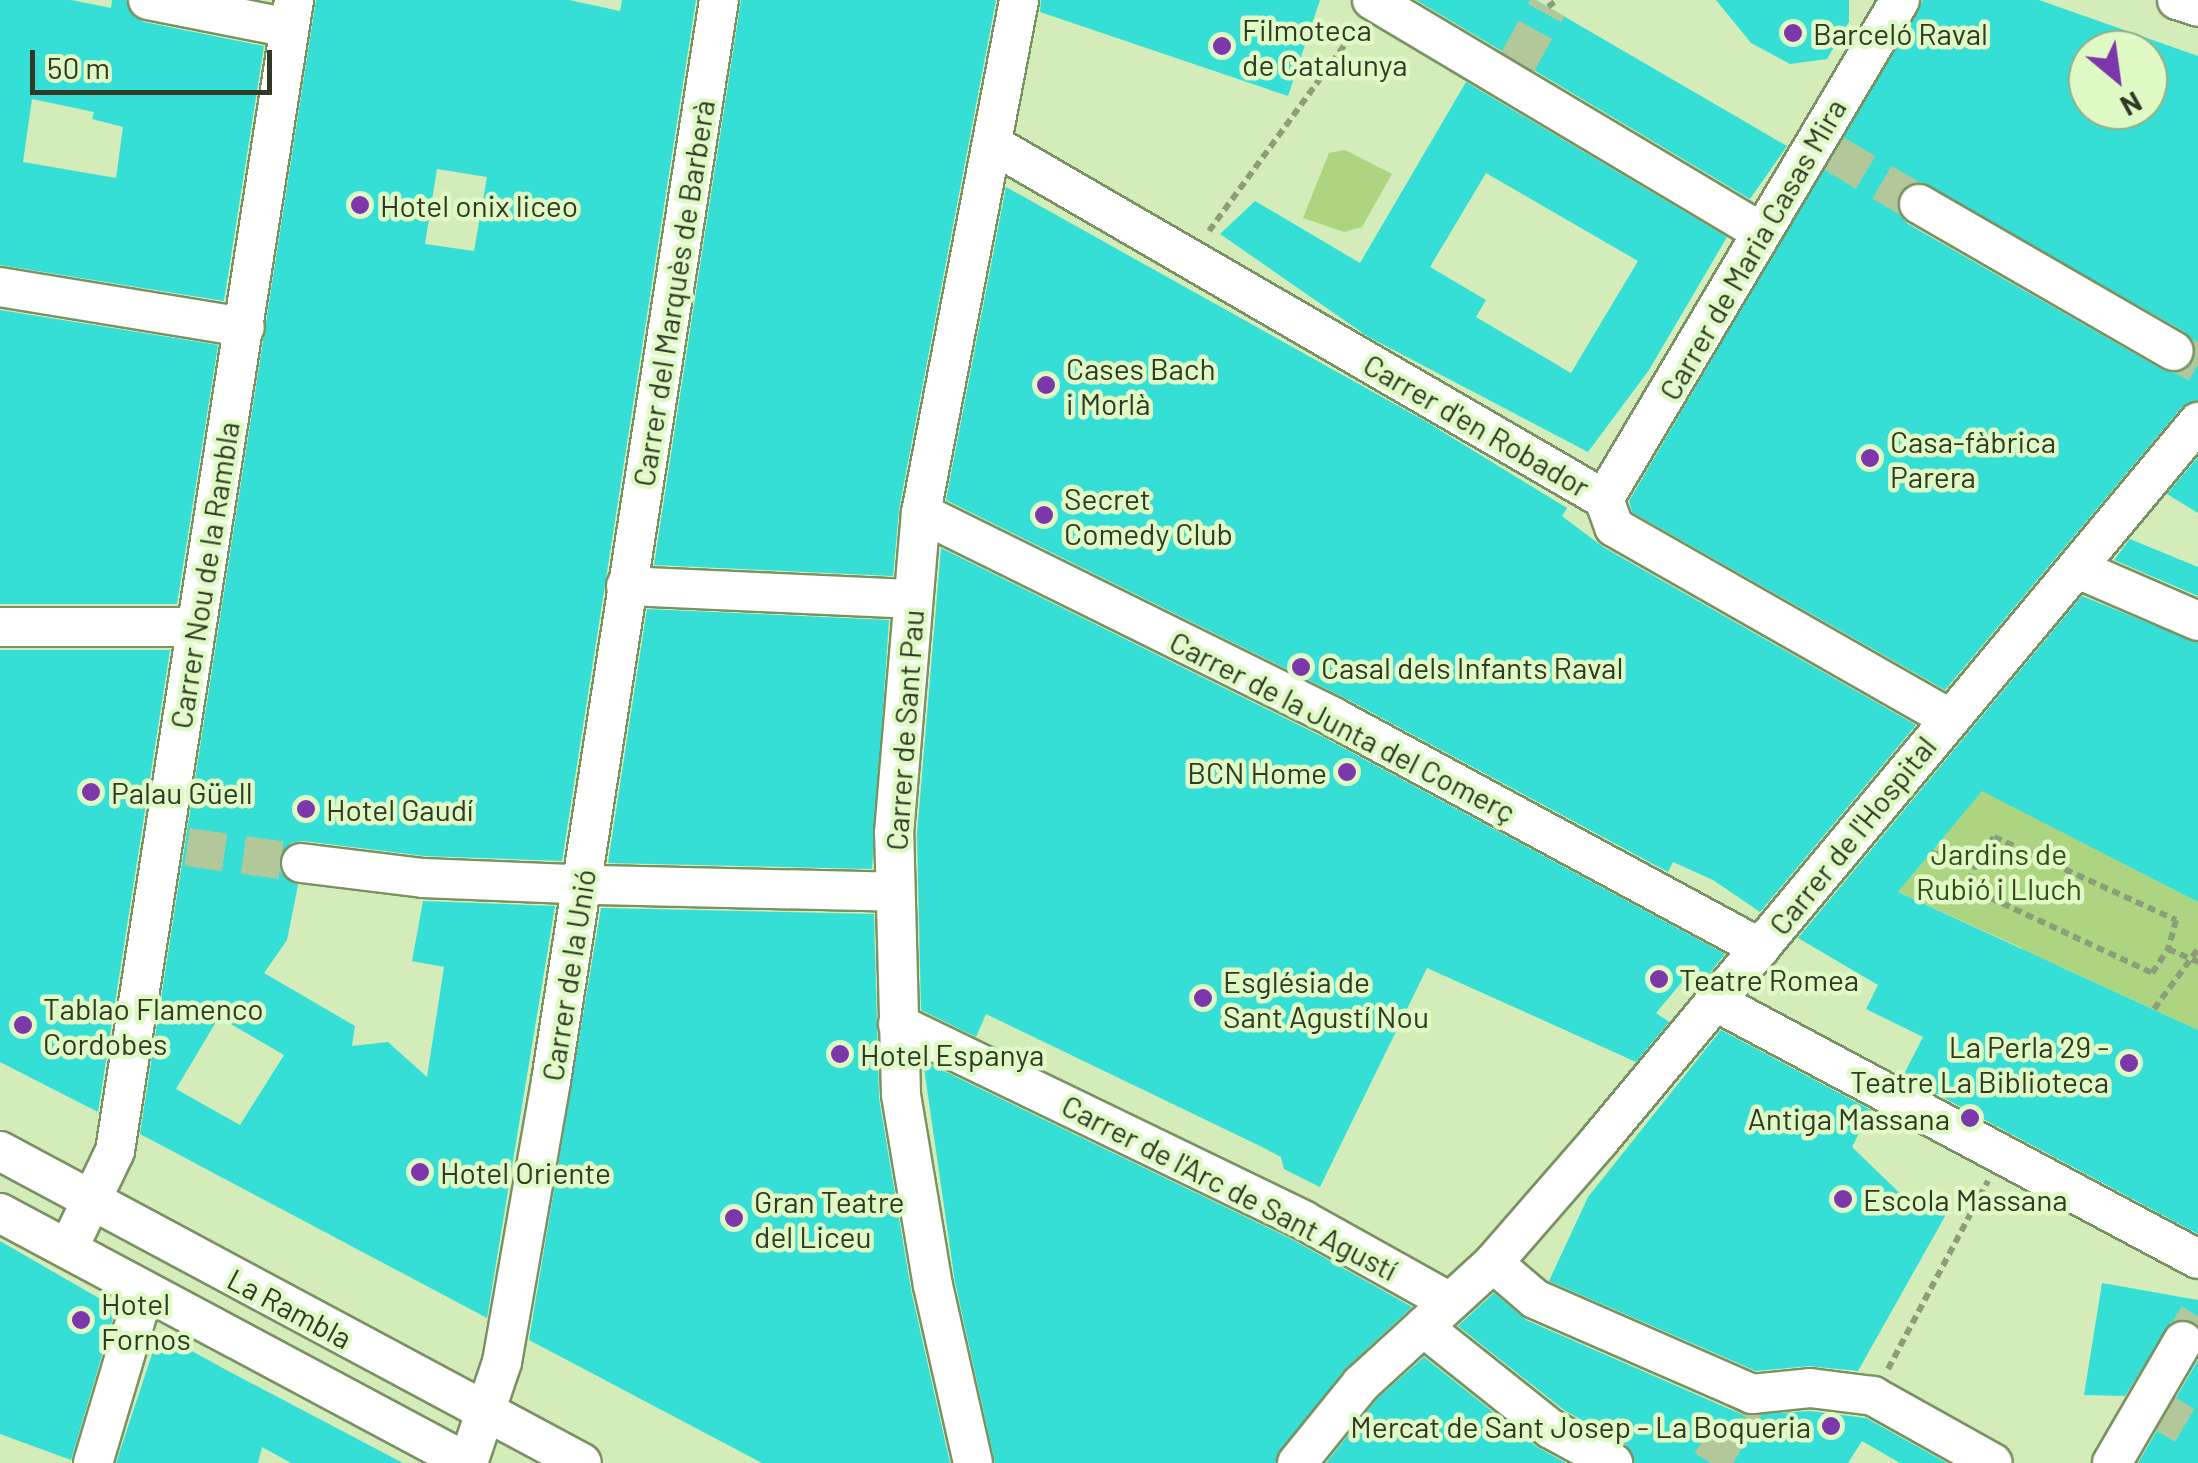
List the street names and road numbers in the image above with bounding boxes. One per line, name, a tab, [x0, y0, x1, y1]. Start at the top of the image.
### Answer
street label: Carrer de Maria Casas Mira	[1651, 92, 1853, 406]
street label: Carrer del Marquès de Barberà	[625, 97, 721, 489]
street label: Carrer d'en Robador	[1358, 346, 1596, 504]
street label: Carrer Nou de la Rambla	[162, 419, 246, 731]
street label: Carrer de Sant Pau	[878, 608, 930, 852]
street label: Carrer de la Junta del Comerç	[1164, 623, 1522, 829]
street label: Carrer de l'Hospital	[1761, 729, 1943, 941]
street label: Carrer de la Unió	[533, 867, 603, 1083]
street label: Carrer de l'Arc de Sant Agustí	[1056, 1087, 1404, 1287]
street label: La Rambla	[222, 1260, 358, 1356]

